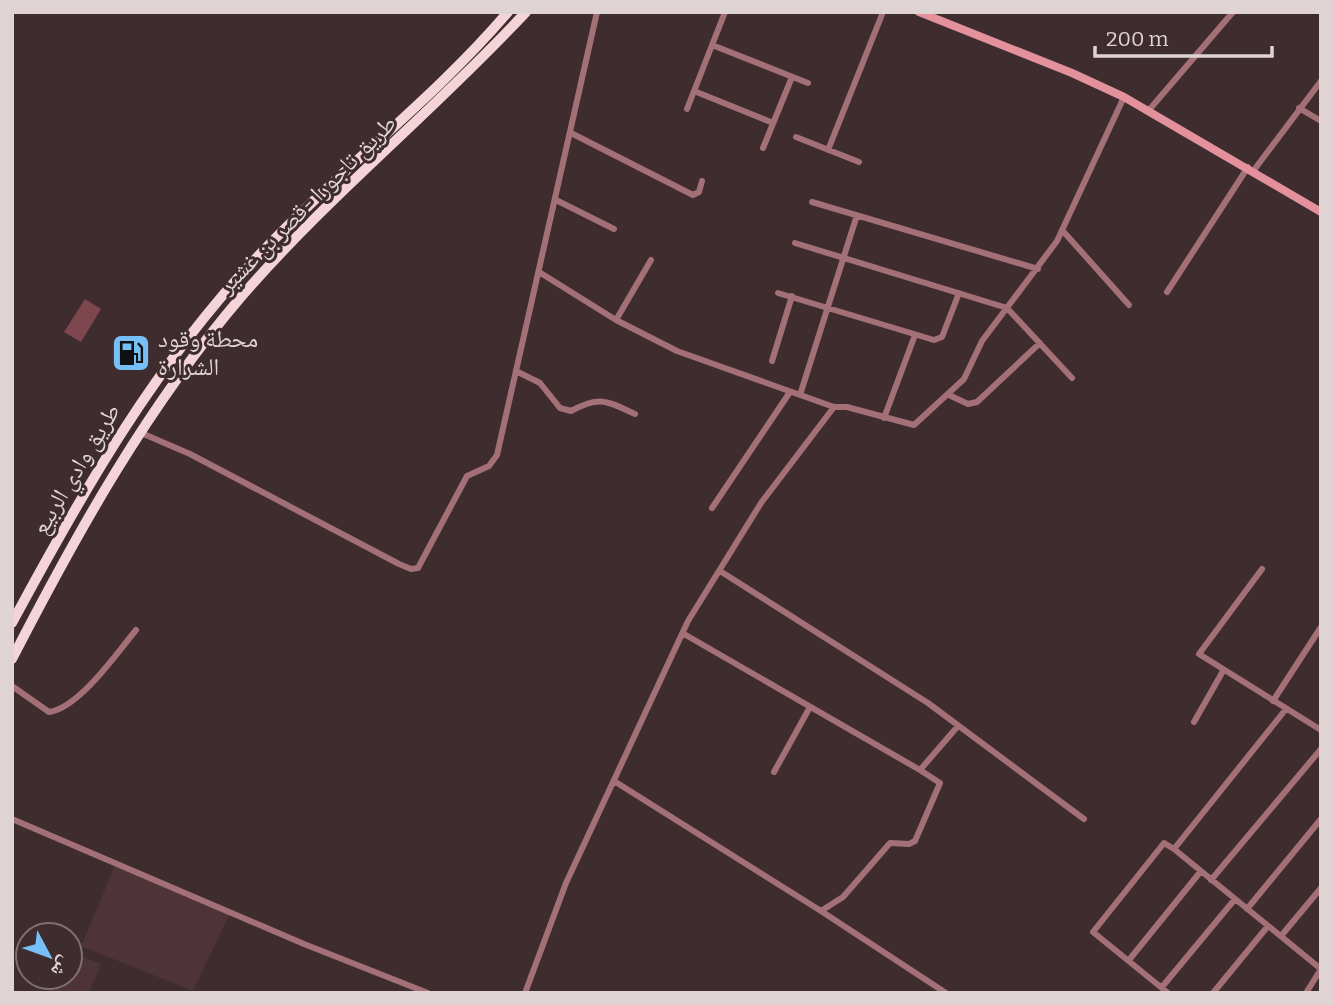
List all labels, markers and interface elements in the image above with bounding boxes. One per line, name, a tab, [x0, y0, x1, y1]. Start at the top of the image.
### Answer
scale bar	[1095, 14, 1272, 58]
text: 200 m	[1106, 26, 1169, 52]
street label: طريق تاجورا -قصر بن غشير	[211, 109, 402, 300]
place label: محطة وقود الشرارة	[158, 325, 258, 381]
fuel station icon: محطة وقود الشرارة	[110, 332, 152, 374]
street label: طريق وادي الربيع	[26, 398, 130, 542]
north arrow	[14, 921, 84, 991]
text: ش	[46, 952, 77, 982]

